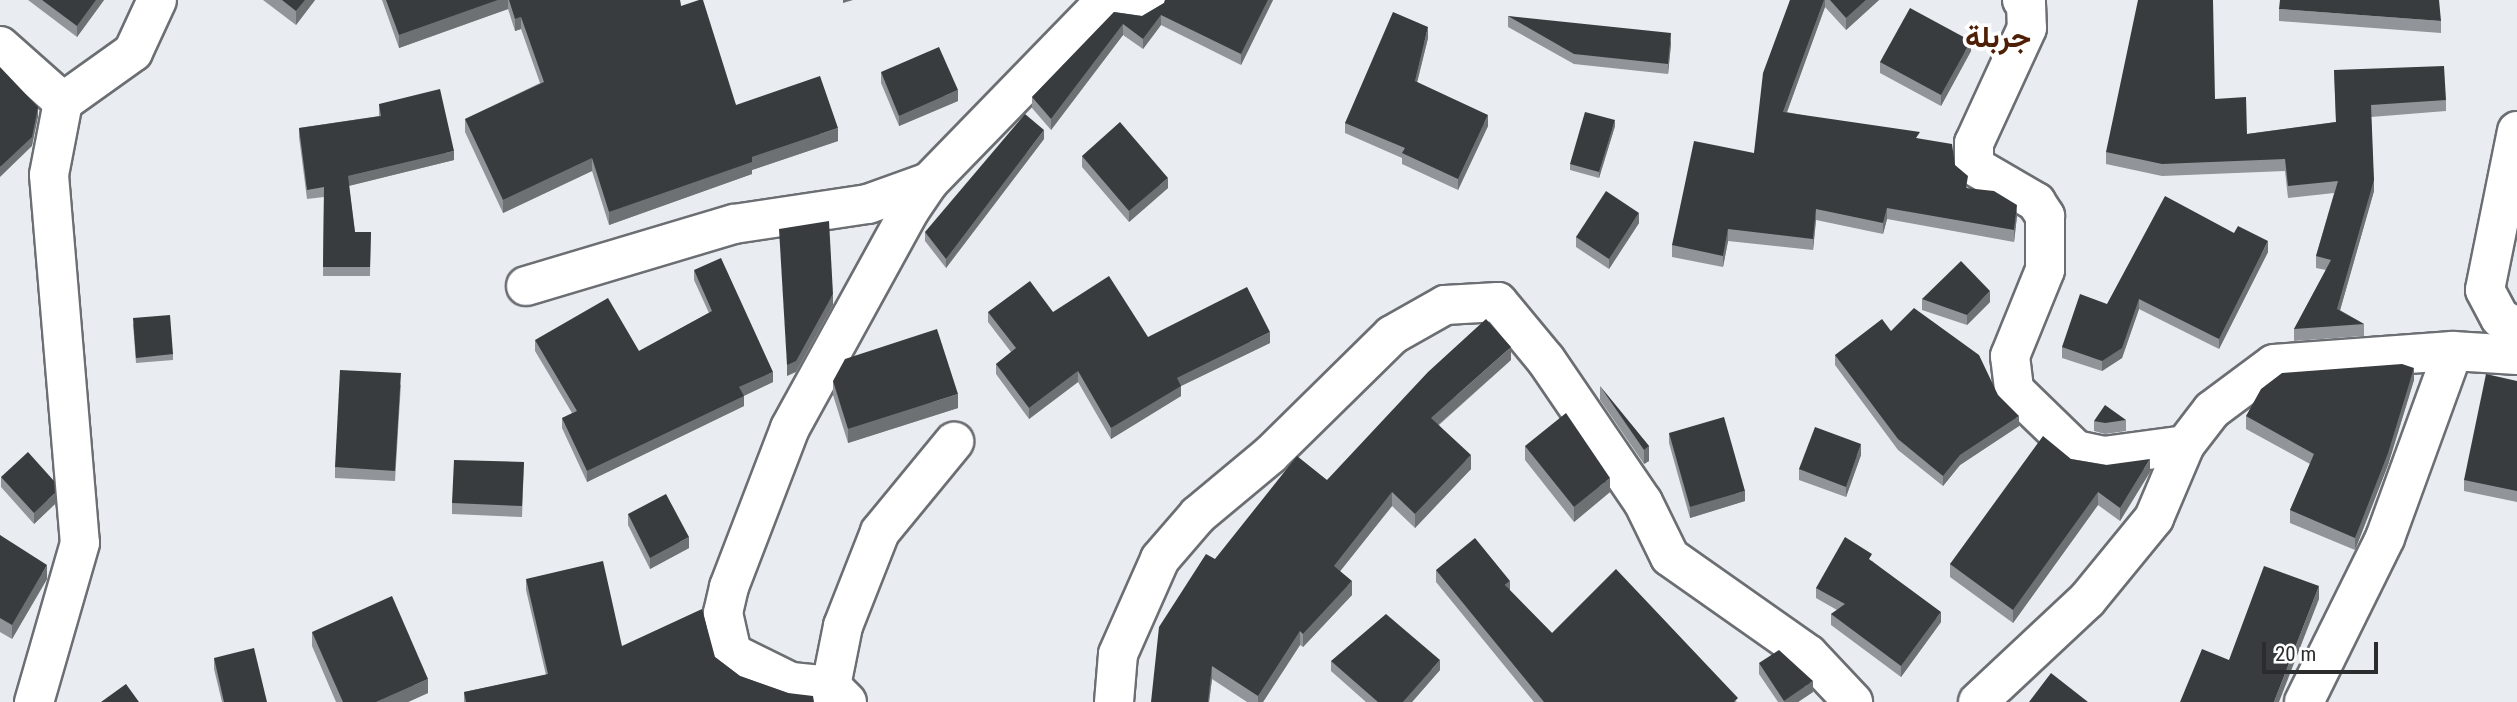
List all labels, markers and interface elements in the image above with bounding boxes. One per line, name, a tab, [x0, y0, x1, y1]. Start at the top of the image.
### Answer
district label: جربلة	[1965, 19, 2031, 55]
scale bar	[2265, 628, 2380, 672]
text: 20 m	[2275, 642, 2316, 666]

